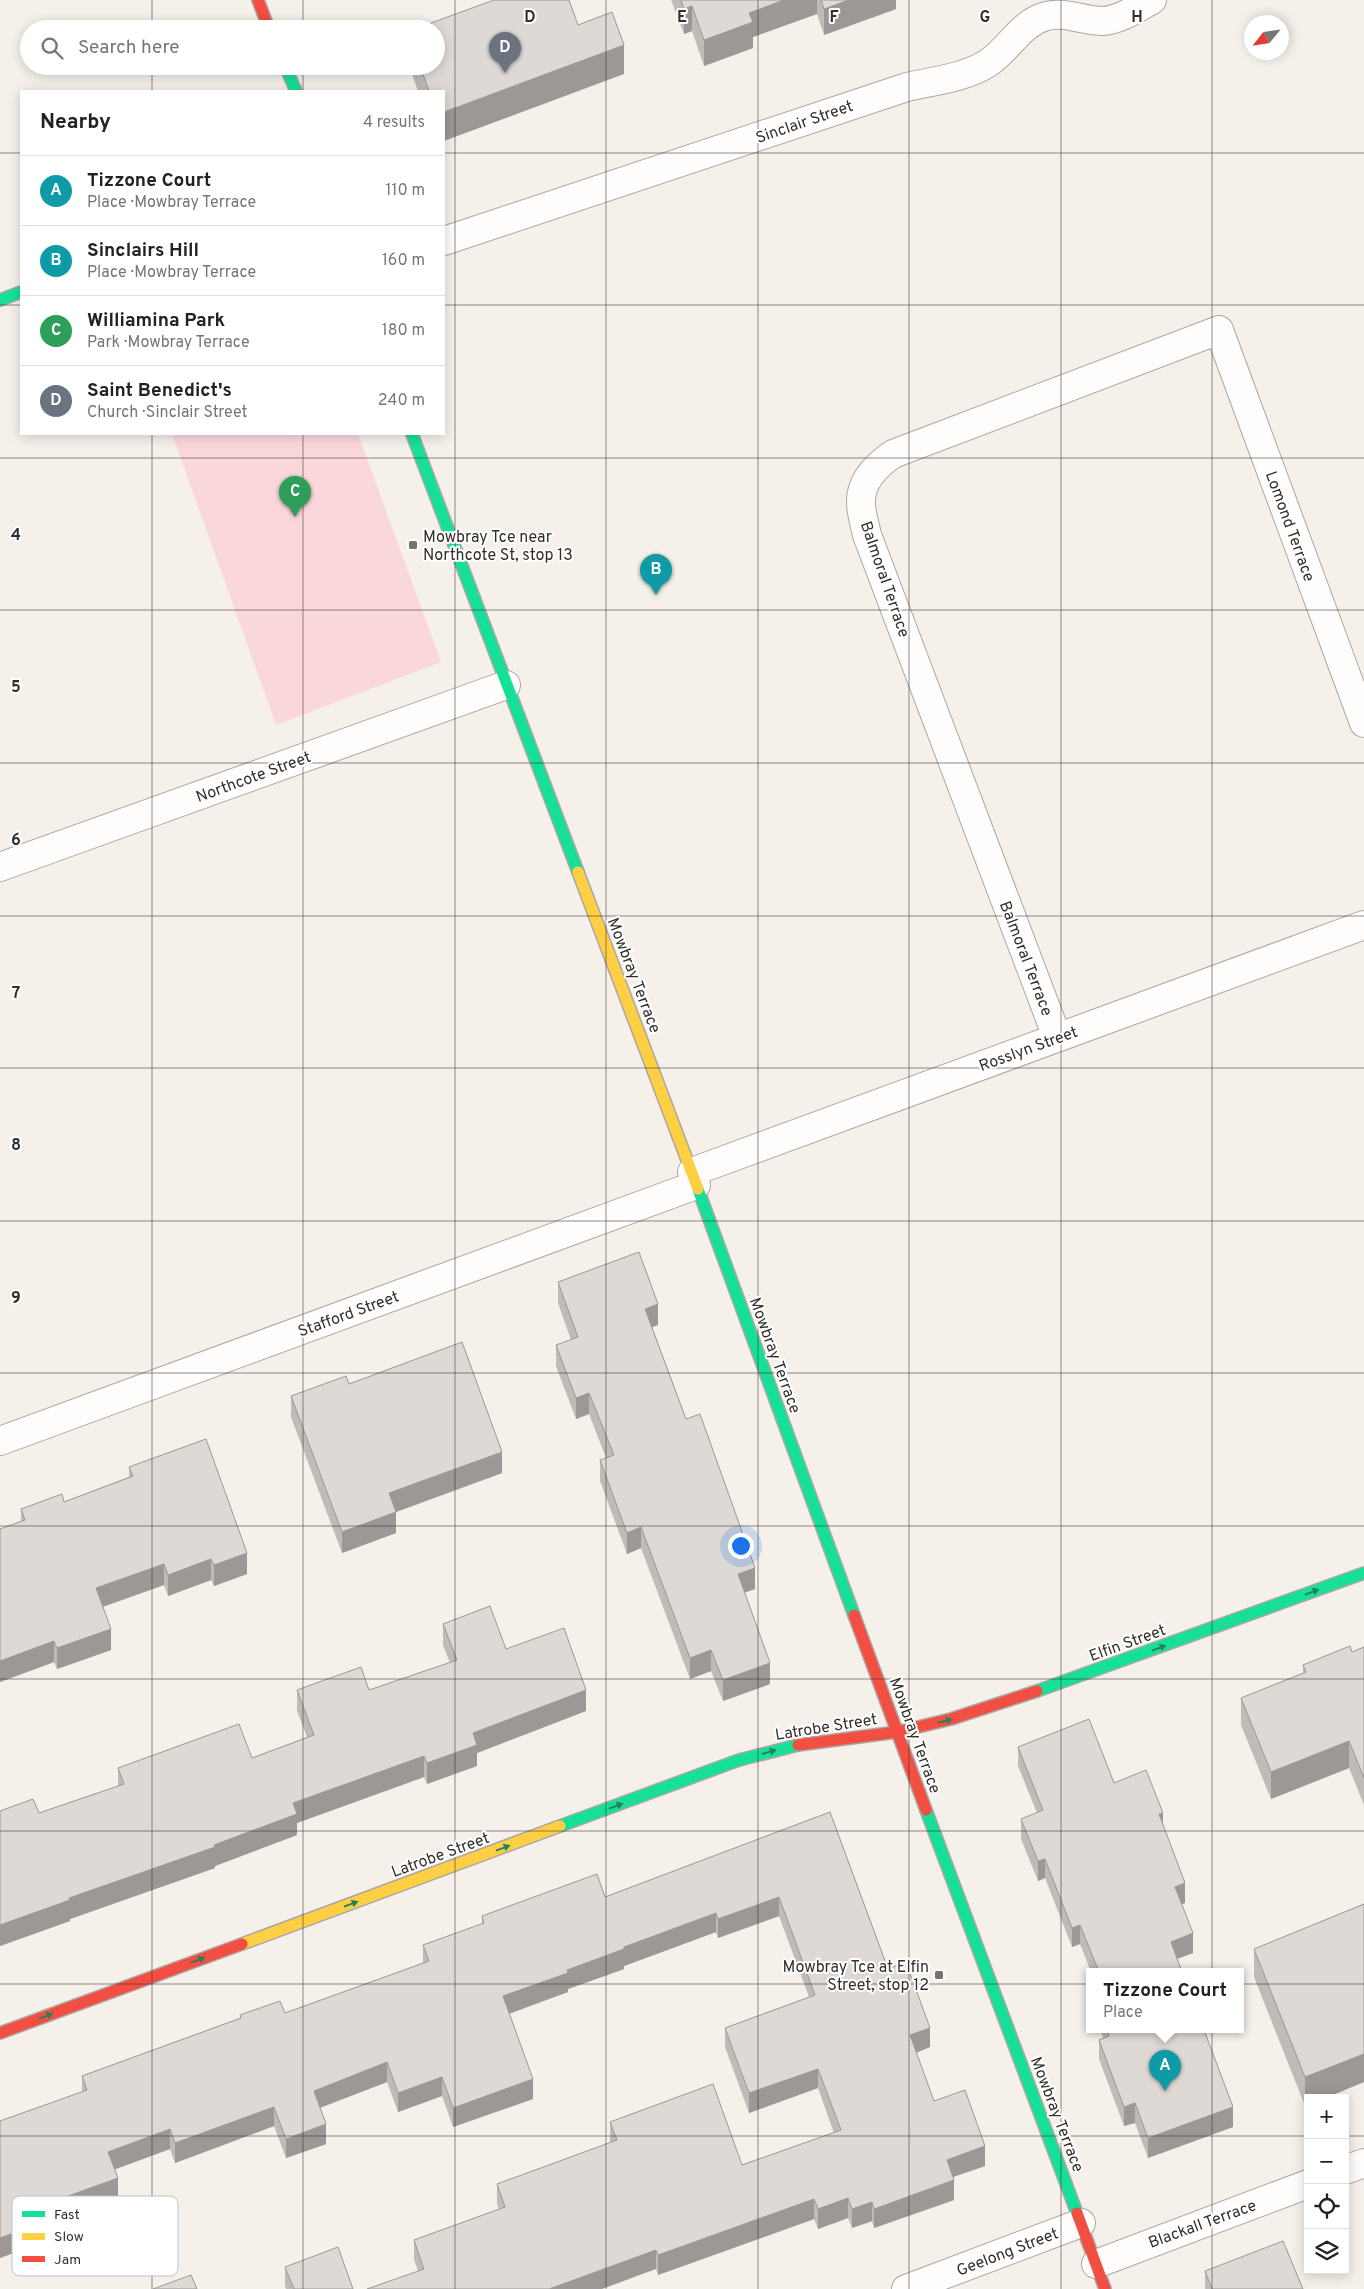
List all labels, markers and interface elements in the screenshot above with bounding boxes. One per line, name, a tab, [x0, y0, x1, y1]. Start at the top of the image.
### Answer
text: D	[524, 8, 536, 28]
text: E	[677, 8, 687, 28]
text: F	[829, 8, 839, 28]
text: G	[980, 8, 990, 28]
text: H	[1131, 8, 1143, 28]
north arrow	[1244, 15, 1289, 60]
search box	[20, 20, 445, 75]
pin: D	[489, 32, 521, 73]
icon: search	[38, 34, 66, 62]
text: Search here	[78, 36, 180, 60]
street label: Sinclair Street	[753, 97, 856, 149]
text: Nearby	[40, 109, 111, 136]
text: 4 results	[363, 113, 425, 133]
text: Tizzone Court	[87, 169, 211, 193]
text: A	[50, 181, 62, 201]
text: 110 m	[385, 181, 425, 201]
text: Place · Mowbray Terrace	[87, 193, 256, 213]
text: Sinclairs Hill	[87, 239, 199, 263]
text: B	[50, 251, 62, 271]
text: 160 m	[382, 251, 425, 271]
text: Place · Mowbray Terrace	[87, 263, 256, 283]
text: Williamina Park	[87, 309, 225, 333]
text: C	[51, 321, 61, 341]
text: 180 m	[382, 321, 425, 341]
text: Park · Mowbray Terrace	[87, 333, 250, 353]
text: Saint Benedict's	[87, 379, 232, 403]
text: D	[50, 391, 62, 411]
text: 240 m	[378, 391, 425, 411]
text: Church · Sinclair Street	[87, 403, 247, 423]
street label: Lomond Terrace	[1260, 469, 1318, 585]
pin: C	[279, 476, 311, 517]
street label: Balmoral Terrace	[855, 519, 913, 640]
text: 4	[11, 526, 21, 546]
place label: Mowbray Tce near Northcote St, stop 13	[423, 528, 573, 566]
marker: Mowbray Tce near Northcote St, stop 13	[407, 539, 419, 551]
pin: B	[640, 554, 672, 595]
text: 5	[11, 678, 21, 698]
street label: Northcote Street	[193, 748, 314, 808]
text: 6	[11, 831, 21, 851]
street label: Balmoral Terrace	[994, 898, 1056, 1019]
street label: Mowbray Terrace	[602, 915, 664, 1036]
text: 7	[12, 984, 20, 1004]
street label: Rosslyn Street	[977, 1023, 1081, 1077]
text: 8	[11, 1136, 21, 1156]
street label: Stafford Street	[295, 1287, 402, 1342]
text: 9	[11, 1289, 21, 1309]
street label: Mowbray Terrace	[744, 1295, 804, 1416]
your location	[728, 1533, 754, 1559]
one-way arrow	[1305, 1588, 1320, 1596]
street label: Elfin Street	[1087, 1621, 1169, 1667]
one-way arrow	[1152, 1643, 1167, 1651]
street label: Mowbray Terrace	[884, 1675, 944, 1796]
street label: Latrobe Street	[774, 1710, 879, 1746]
one-way arrow	[937, 1717, 952, 1725]
one-way arrow	[761, 1748, 776, 1756]
one-way arrow	[609, 1802, 624, 1810]
street label: Latrobe Street	[389, 1829, 492, 1883]
one-way arrow	[496, 1844, 511, 1852]
one-way arrow	[343, 1900, 358, 1907]
one-way arrow	[191, 1956, 206, 1964]
place label: Mowbray Tce at Elfin Street, stop 12	[783, 1958, 929, 1996]
popup	[1086, 1968, 1244, 2033]
marker: Mowbray Tce at Elfin Street, stop 12	[933, 1969, 945, 1981]
text: Tizzone Court	[1103, 1979, 1227, 2003]
text: Place	[1103, 2003, 1143, 2023]
one-way arrow	[39, 2012, 54, 2020]
pin: A	[1149, 2050, 1181, 2091]
street label: Mowbray Terrace	[1025, 2054, 1087, 2175]
map controls	[1304, 2094, 1349, 2274]
button: +	[1304, 2094, 1349, 2139]
button: −	[1304, 2139, 1349, 2184]
button: locate	[1304, 2184, 1349, 2229]
legend	[12, 2196, 178, 2276]
street label: Blackall Terrace	[1146, 2196, 1259, 2254]
text: Fast	[54, 2207, 80, 2224]
street label: Geelong Street	[954, 2224, 1062, 2281]
text: Slow	[54, 2229, 84, 2246]
button: layers	[1304, 2229, 1349, 2274]
text: Jam	[54, 2252, 81, 2269]

